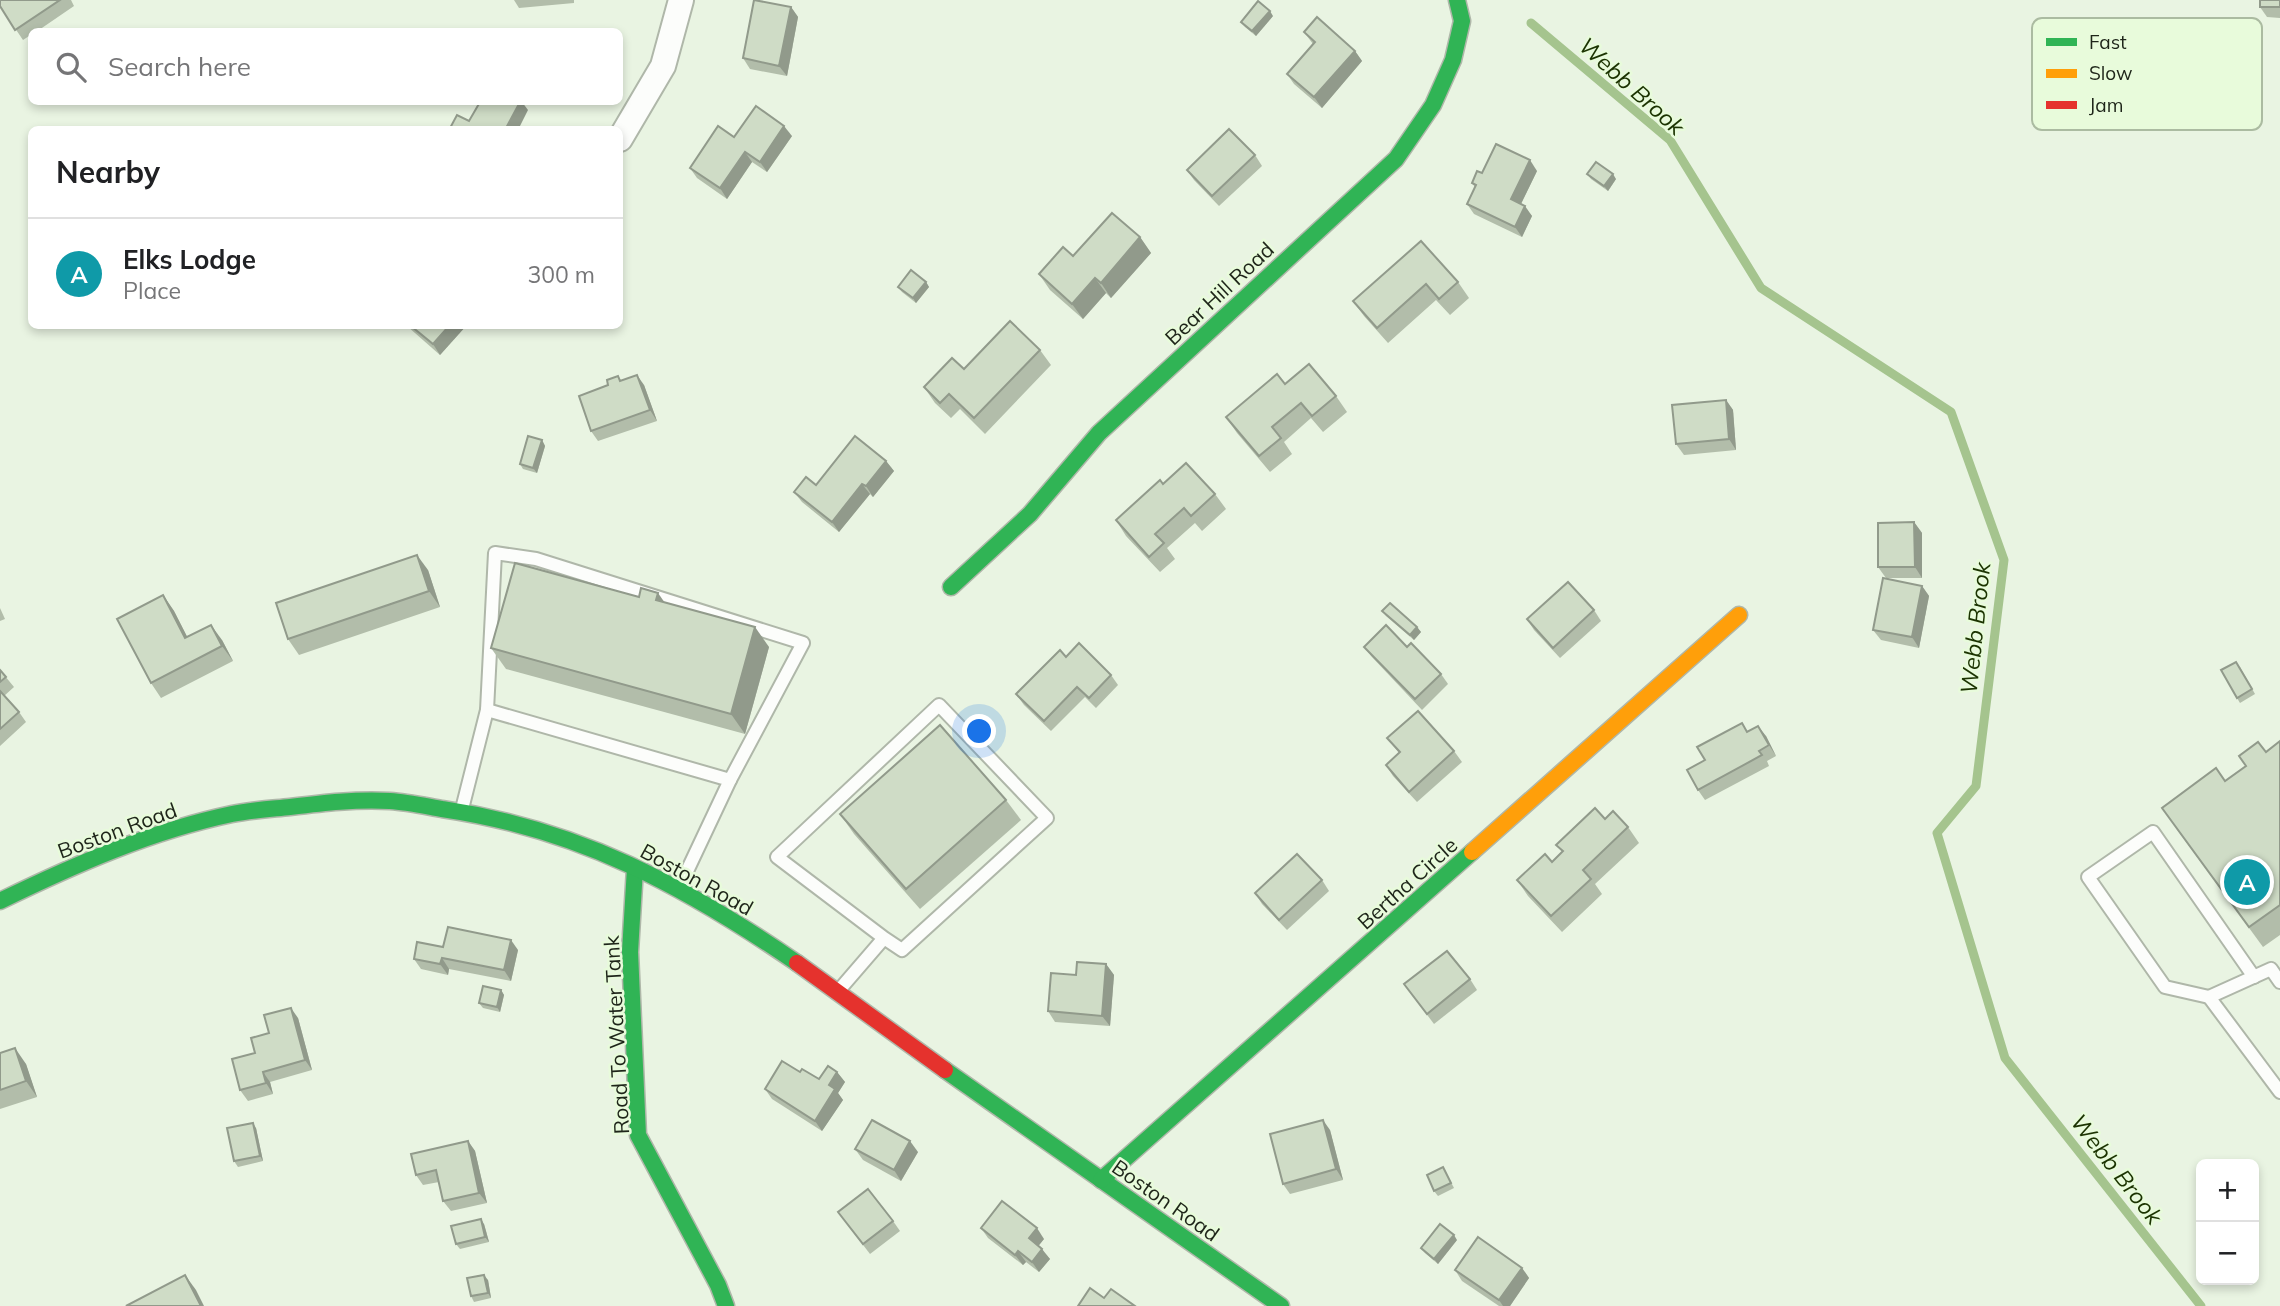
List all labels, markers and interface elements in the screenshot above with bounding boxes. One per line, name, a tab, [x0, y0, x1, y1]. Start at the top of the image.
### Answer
legend	[2032, 18, 2262, 130]
search box	[28, 28, 623, 105]
text: Fast	[2089, 30, 2127, 54]
water label: Webb Brook	[1573, 31, 1692, 142]
icon: search	[52, 48, 90, 86]
text: Search here	[108, 50, 251, 83]
text: Slow	[2089, 61, 2133, 85]
text: Jam	[2089, 93, 2123, 117]
text: Nearby	[56, 153, 160, 191]
street label: Bear Hill Road	[1159, 236, 1279, 350]
text: Elks Lodge	[123, 243, 256, 276]
text: A	[70, 260, 88, 289]
text: 300 m	[527, 260, 595, 289]
text: Place	[123, 276, 181, 305]
water label: Webb Brook	[1954, 560, 1996, 695]
your location	[962, 714, 996, 748]
street label: Boston Road	[54, 796, 180, 864]
street label: Bertha Circle	[1352, 831, 1462, 935]
street label: Boston Road	[636, 837, 758, 921]
pin: A	[2224, 856, 2270, 908]
street label: Road To Water Tank	[598, 935, 634, 1135]
water label: Webb Brook	[2065, 1108, 2170, 1231]
street label: Boston Road	[1107, 1153, 1225, 1247]
map controls	[2196, 1159, 2259, 1285]
button: +	[2196, 1159, 2259, 1222]
button: −	[2196, 1222, 2259, 1285]

